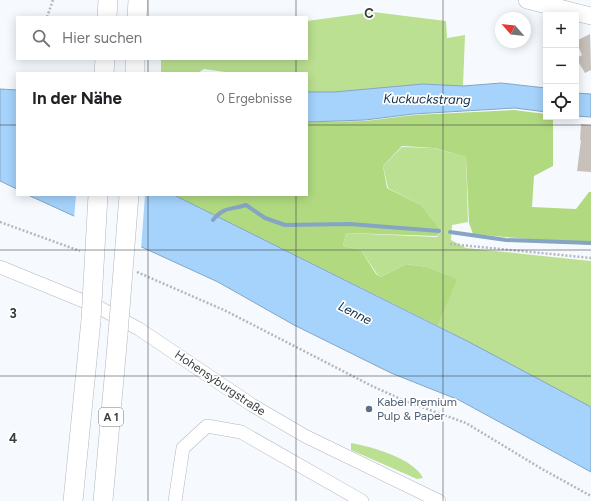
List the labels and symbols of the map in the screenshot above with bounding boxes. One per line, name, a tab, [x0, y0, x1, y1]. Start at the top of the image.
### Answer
text: C	[364, 6, 374, 21]
north arrow	[495, 12, 531, 48]
water label: Kuckuckstrang	[383, 91, 471, 107]
water label: Lenne	[336, 298, 374, 328]
text: 3	[9, 306, 17, 321]
street label: Hohensyburgstraße	[172, 347, 268, 419]
place label: Kabel Premium Pulp & Paper	[377, 395, 457, 423]
marker: Kabel Premium Pulp & Paper	[364, 404, 374, 414]
road number: A 1	[99, 408, 123, 426]
text: 4	[9, 431, 17, 446]

